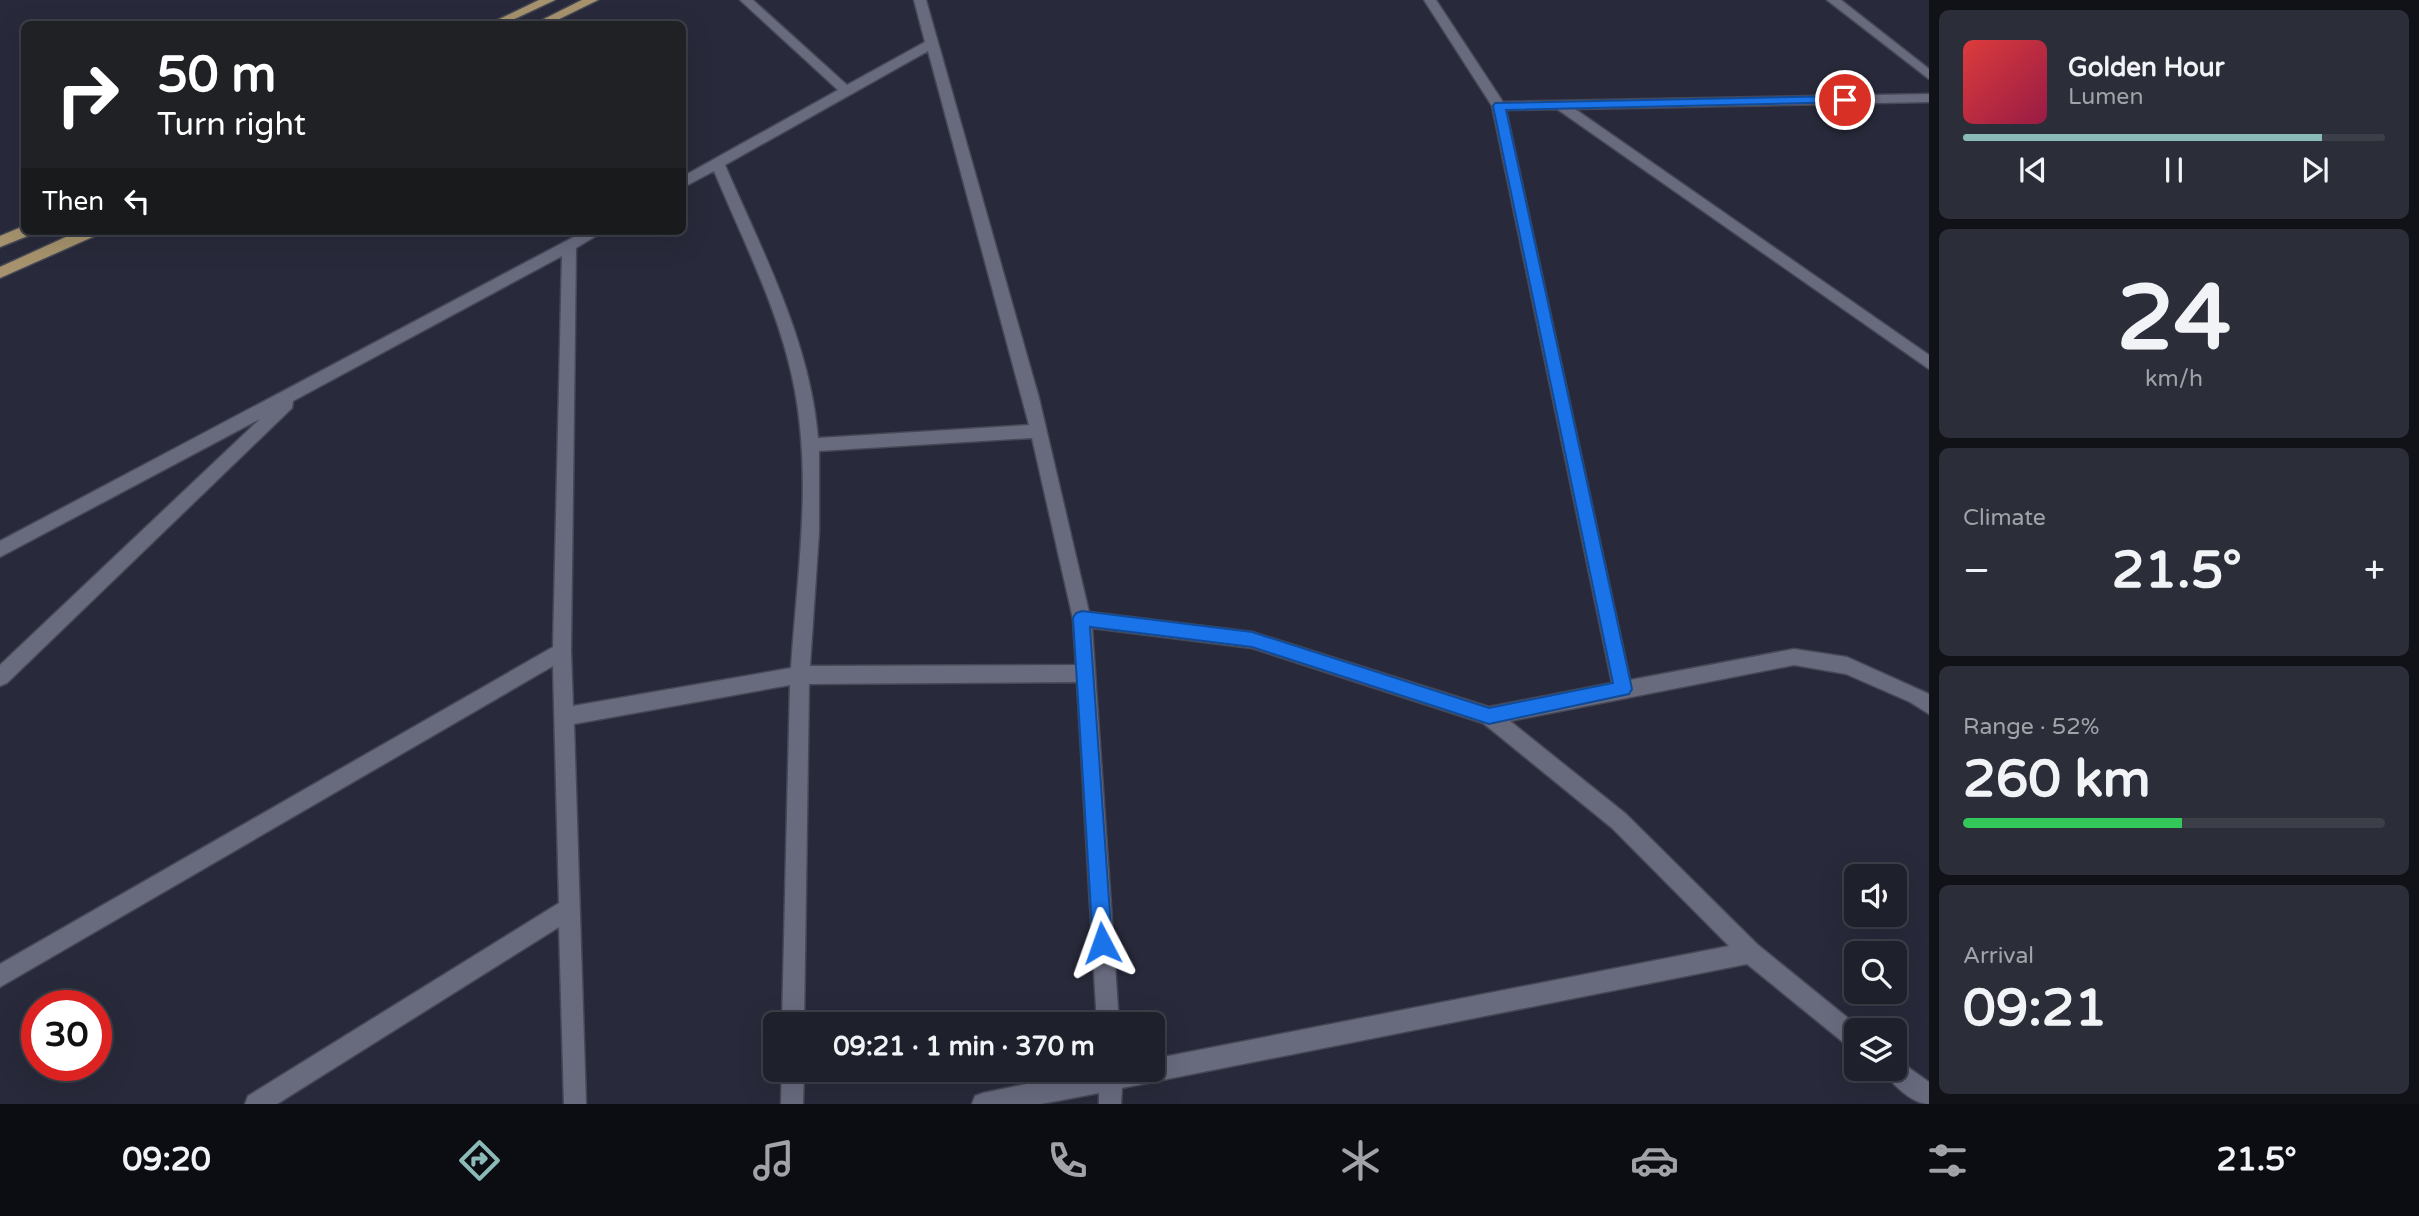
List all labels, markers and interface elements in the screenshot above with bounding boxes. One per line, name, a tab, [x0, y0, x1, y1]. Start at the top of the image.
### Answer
text: 50 m	[157, 46, 276, 105]
icon: right	[42, 49, 133, 140]
text: Golden Hour	[2068, 52, 2225, 83]
pin	[1815, 70, 1875, 130]
icon: arrive	[1826, 81, 1864, 119]
text: Lumen	[2068, 83, 2143, 111]
text: Turn right	[157, 106, 306, 144]
icon: previous	[2014, 151, 2052, 189]
icon: pause	[2155, 151, 2193, 189]
icon: next	[2296, 151, 2334, 189]
icon: left	[118, 182, 156, 220]
text: Then	[42, 186, 104, 217]
text: 24	[2117, 264, 2231, 374]
text: km/h	[2145, 365, 2203, 393]
text: Climate	[1963, 504, 2046, 532]
text: 21.5°	[2112, 539, 2242, 602]
text: −	[1963, 548, 1990, 594]
text: +	[2364, 548, 2385, 594]
text: Range · 52%	[1963, 713, 2099, 741]
text: 260 km	[1963, 748, 2151, 811]
map controls	[1844, 864, 1907, 1081]
button: sound	[1844, 864, 1907, 927]
position arrow	[1065, 906, 1139, 980]
button: search	[1844, 941, 1907, 1004]
text: Arrival	[1963, 942, 2034, 970]
text: 09:21	[1963, 977, 2107, 1040]
speed limit sign: 30	[21, 990, 112, 1081]
button: layers	[1844, 1018, 1907, 1081]
text: 09:21 · 1 min · 370 m	[833, 1031, 1095, 1062]
icon: directions	[455, 1136, 504, 1185]
icon: music	[749, 1136, 798, 1185]
icon: phone	[1043, 1136, 1092, 1185]
icon: climate	[1336, 1136, 1385, 1185]
icon: car	[1630, 1136, 1679, 1185]
icon: filters	[1923, 1136, 1972, 1185]
text: 09:20	[122, 1141, 211, 1179]
text: 21.5°	[2217, 1141, 2297, 1179]

